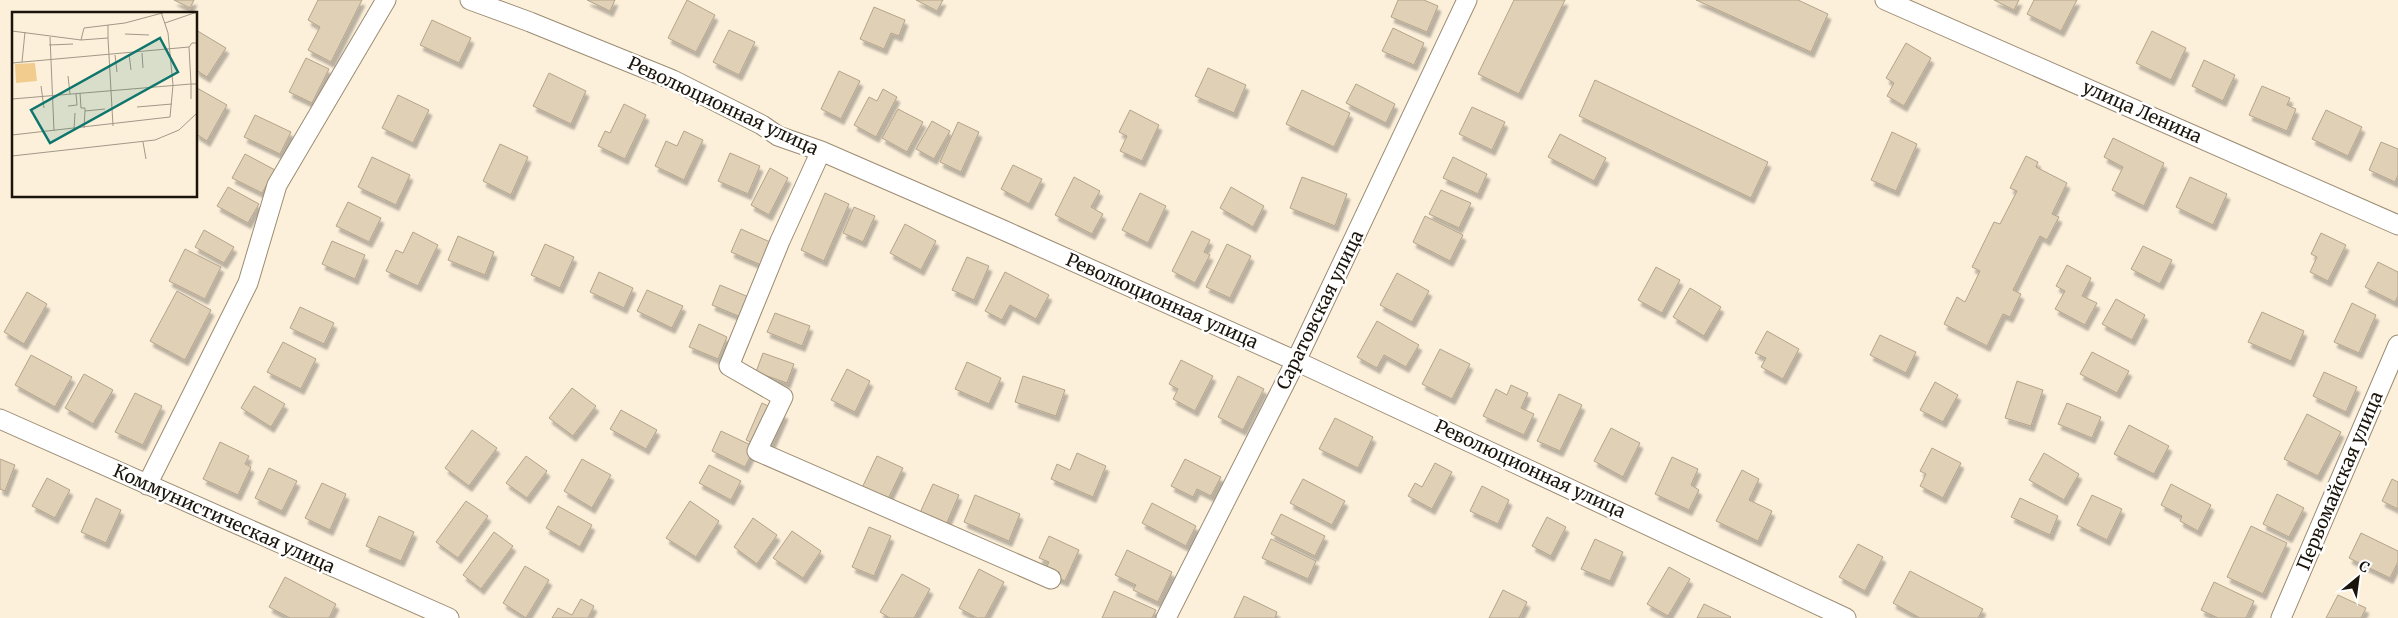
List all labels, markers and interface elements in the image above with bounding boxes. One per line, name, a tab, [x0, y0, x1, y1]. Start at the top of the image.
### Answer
inset map	[12, 12, 198, 198]
street label: Революционная улица	[624, 51, 823, 160]
street label: улица Ленина	[2079, 75, 2206, 148]
street label: Саратовская улица	[1271, 226, 1368, 393]
street label: Революционная улица	[1062, 248, 1262, 354]
street label: Первомайская улица	[2291, 388, 2388, 574]
street label: Революционная улица	[1431, 414, 1630, 523]
street label: Коммунистическая улица	[110, 459, 339, 578]
north arrow	[2333, 553, 2383, 603]
text: С	[2356, 557, 2373, 577]

